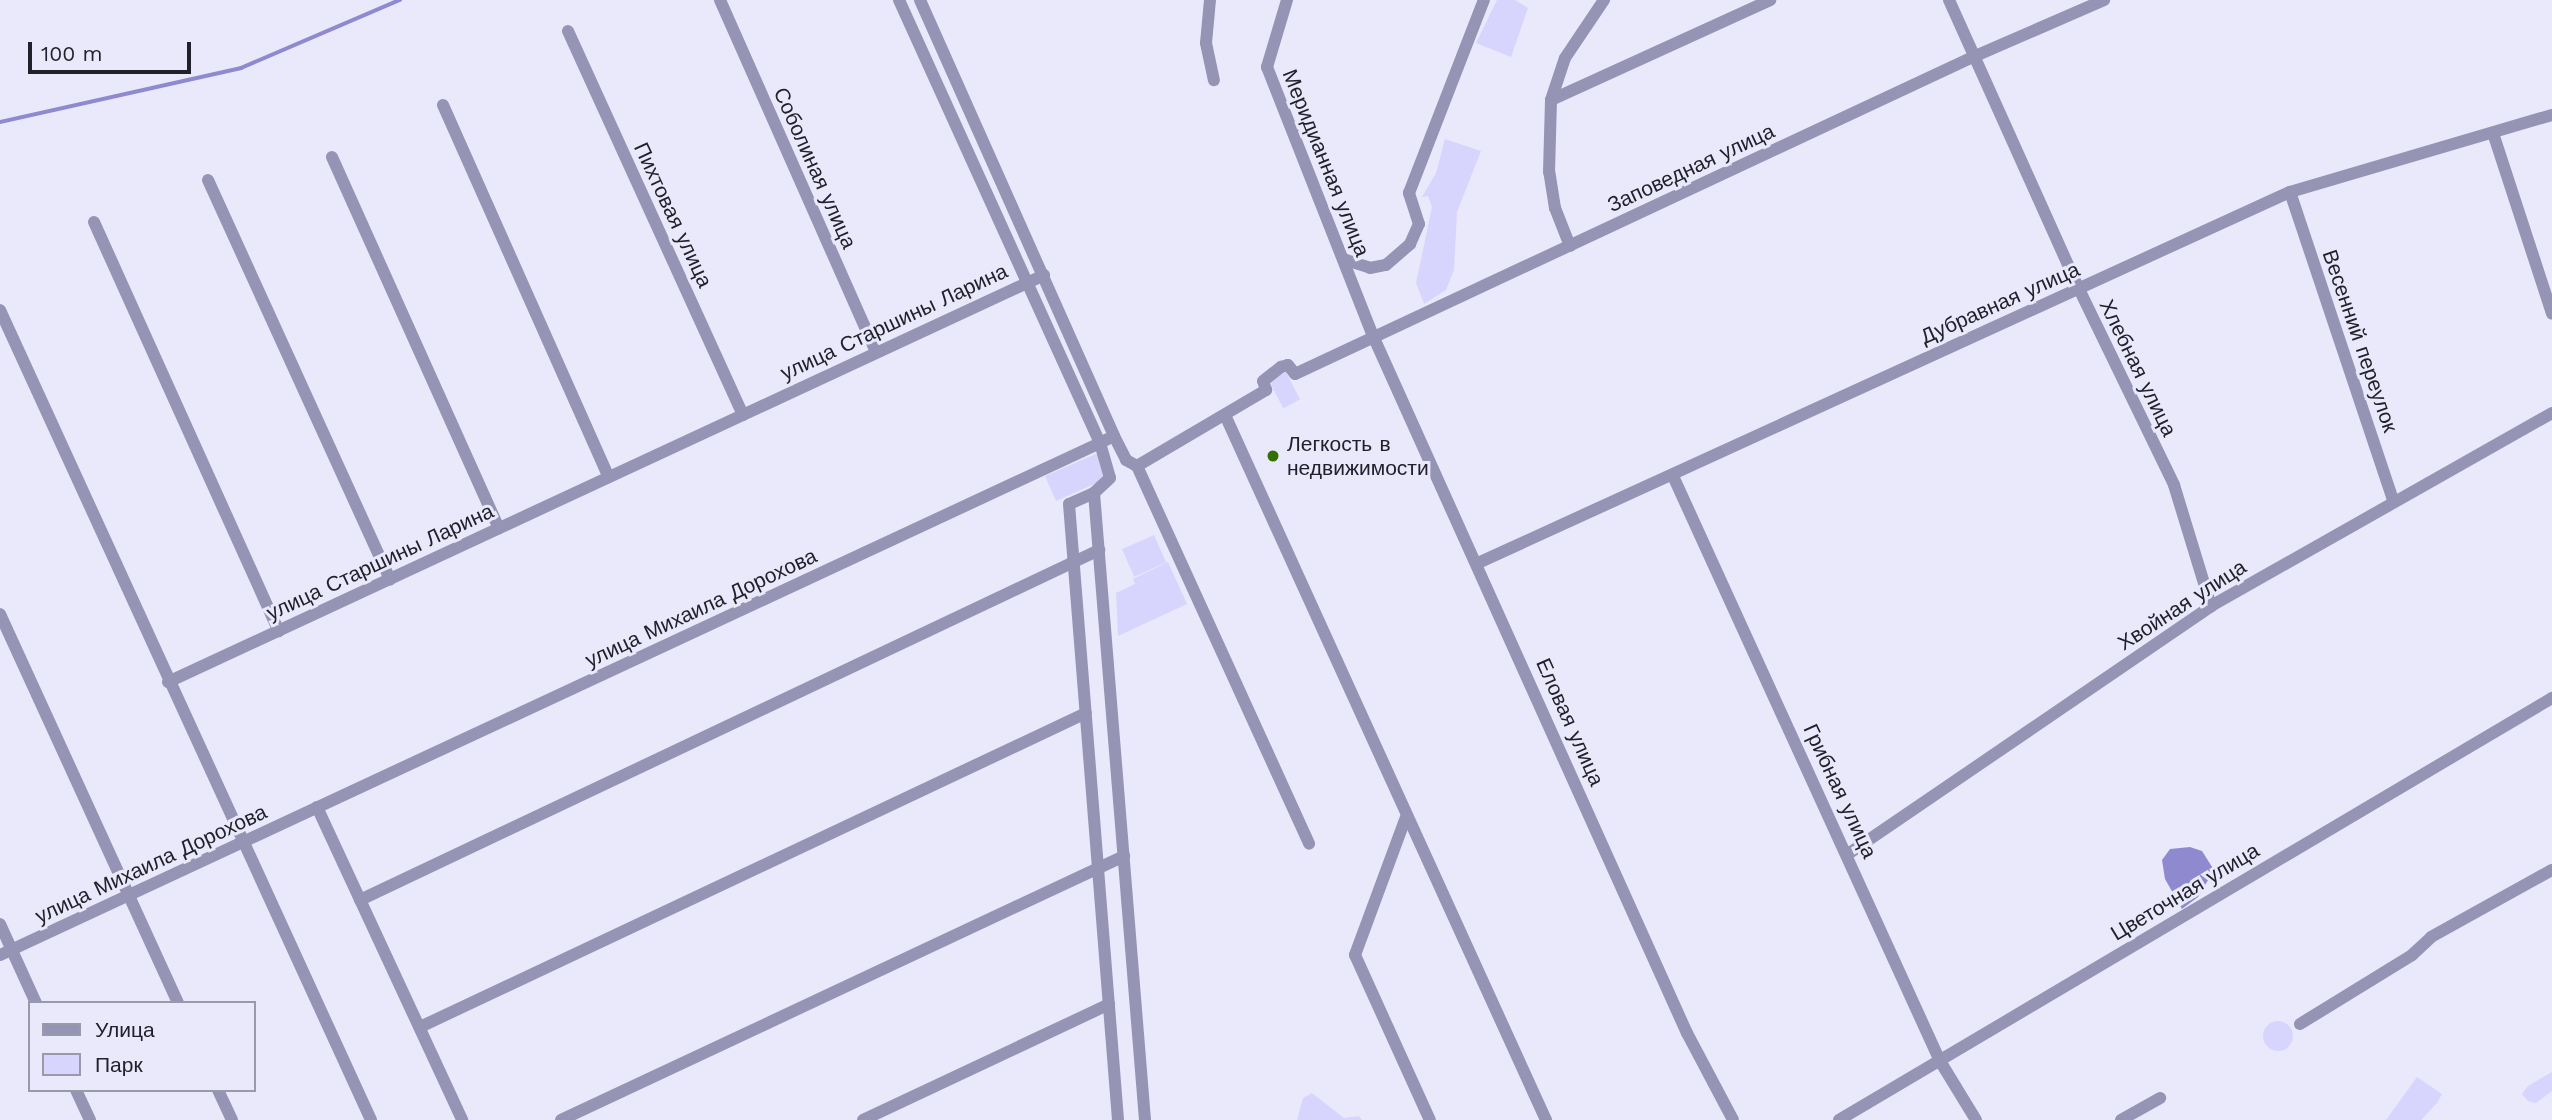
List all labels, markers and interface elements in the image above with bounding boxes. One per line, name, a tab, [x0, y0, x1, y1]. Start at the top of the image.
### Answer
scale bar	[32, 28, 194, 72]
text: 100 m	[41, 41, 103, 66]
street label: Меридианная улица	[1277, 66, 1375, 260]
street label: Соболиная улица	[768, 84, 862, 252]
street label: Заповедная улица	[1603, 118, 1779, 218]
street label: Пихтовая улица	[628, 139, 718, 291]
street label: Весенний переулок	[2317, 246, 2403, 436]
street label: Дубравная улица	[1917, 257, 2083, 349]
street label: улица Старшины Ларина	[777, 258, 1011, 386]
street label: Хлебная улица	[2094, 295, 2182, 441]
place label: Легкость в недвижимости	[1287, 431, 1429, 481]
marker: Легкость в недвижимости	[1265, 448, 1281, 464]
street label: улица Старшины Ларина	[263, 498, 497, 626]
street label: улица Михаила Дорохова	[581, 543, 821, 673]
street label: Хвойная улица	[2113, 554, 2251, 656]
street label: Еловая улица	[1531, 654, 1609, 790]
street label: Грибная улица	[1798, 720, 1882, 862]
street label: улица Михаила Дорохова	[31, 799, 271, 929]
street label: Цветочная улица	[2106, 838, 2264, 946]
legend	[28, 1001, 256, 1092]
text: Улица	[95, 1017, 155, 1042]
text: Парк	[95, 1052, 143, 1077]

